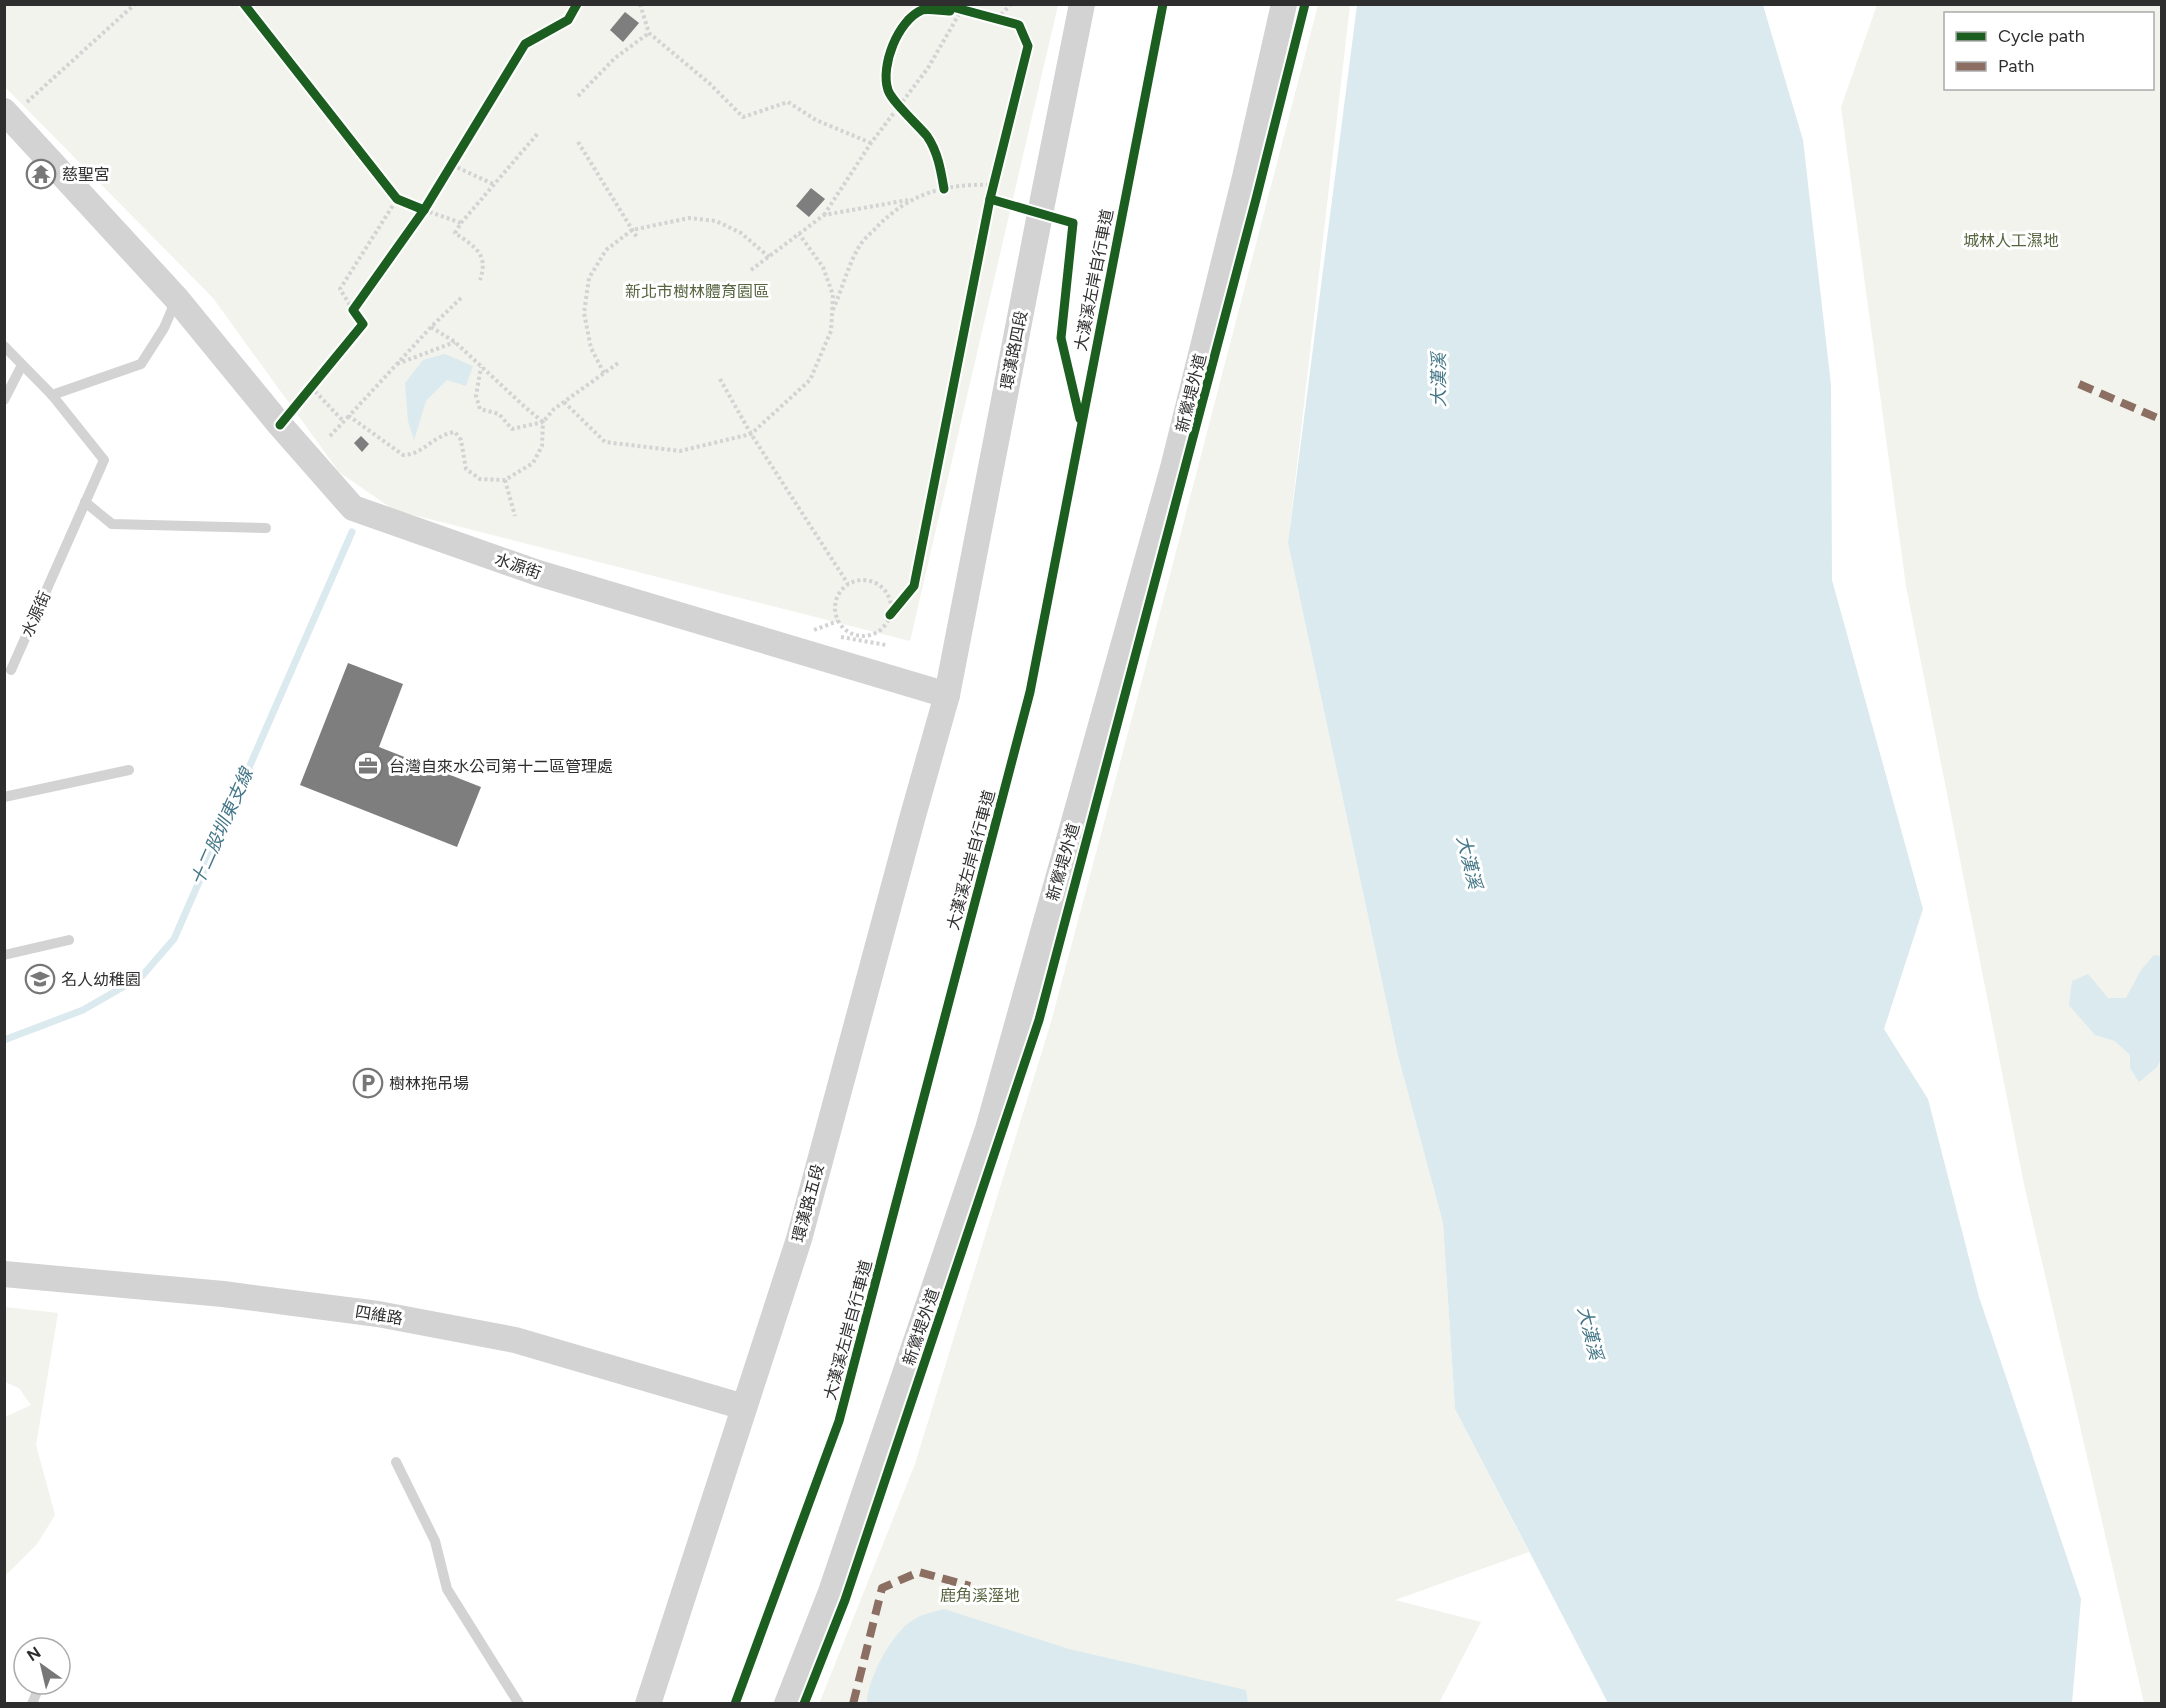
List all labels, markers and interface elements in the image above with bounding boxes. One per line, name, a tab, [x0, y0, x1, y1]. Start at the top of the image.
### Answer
legend	[1944, 12, 2154, 90]
text: Cycle path	[1998, 25, 2085, 47]
text: Path	[1998, 55, 2034, 77]
temple icon: 慈聖宮	[25, 158, 57, 190]
place label: 慈聖宮	[62, 165, 110, 184]
street label: 大漢溪左岸自行車道	[1071, 208, 1117, 352]
park label: 城林人工濕地	[1963, 231, 2059, 250]
park label: 新北市樹林體育園區	[625, 282, 769, 301]
street label: 環漢路四段	[997, 309, 1031, 391]
water label: 大漢溪	[1428, 350, 1450, 407]
street label: 新鶯堤外道	[1172, 352, 1210, 434]
street label: 水源街	[492, 549, 544, 583]
street label: 水源街	[18, 588, 54, 640]
office icon: 台灣自來水公司第十二區管理處	[352, 750, 384, 782]
place label: 台灣自來水公司第十二區管理處	[389, 757, 613, 776]
water label: 十二股圳東支線	[186, 763, 258, 889]
street label: 大漢溪左岸自行車道	[943, 788, 999, 932]
street label: 新鶯堤外道	[1043, 821, 1083, 903]
water label: 大漢溪	[1452, 833, 1487, 894]
school or university icon: 名人幼稚園	[24, 963, 56, 995]
place label: 名人幼稚園	[61, 970, 141, 989]
parking icon: 樹林拖吊場	[352, 1067, 384, 1099]
place label: 樹林拖吊場	[389, 1074, 469, 1093]
street label: 環漢路五段	[788, 1162, 828, 1244]
street label: 大漢溪左岸自行車道	[820, 1258, 876, 1402]
street label: 新鶯堤外道	[899, 1286, 943, 1368]
street label: 四維路	[354, 1302, 404, 1328]
water label: 大漢溪	[1573, 1304, 1608, 1365]
park label: 鹿角溪溼地	[940, 1586, 1020, 1605]
north arrow	[12, 1636, 72, 1696]
text: N	[23, 1643, 44, 1665]

